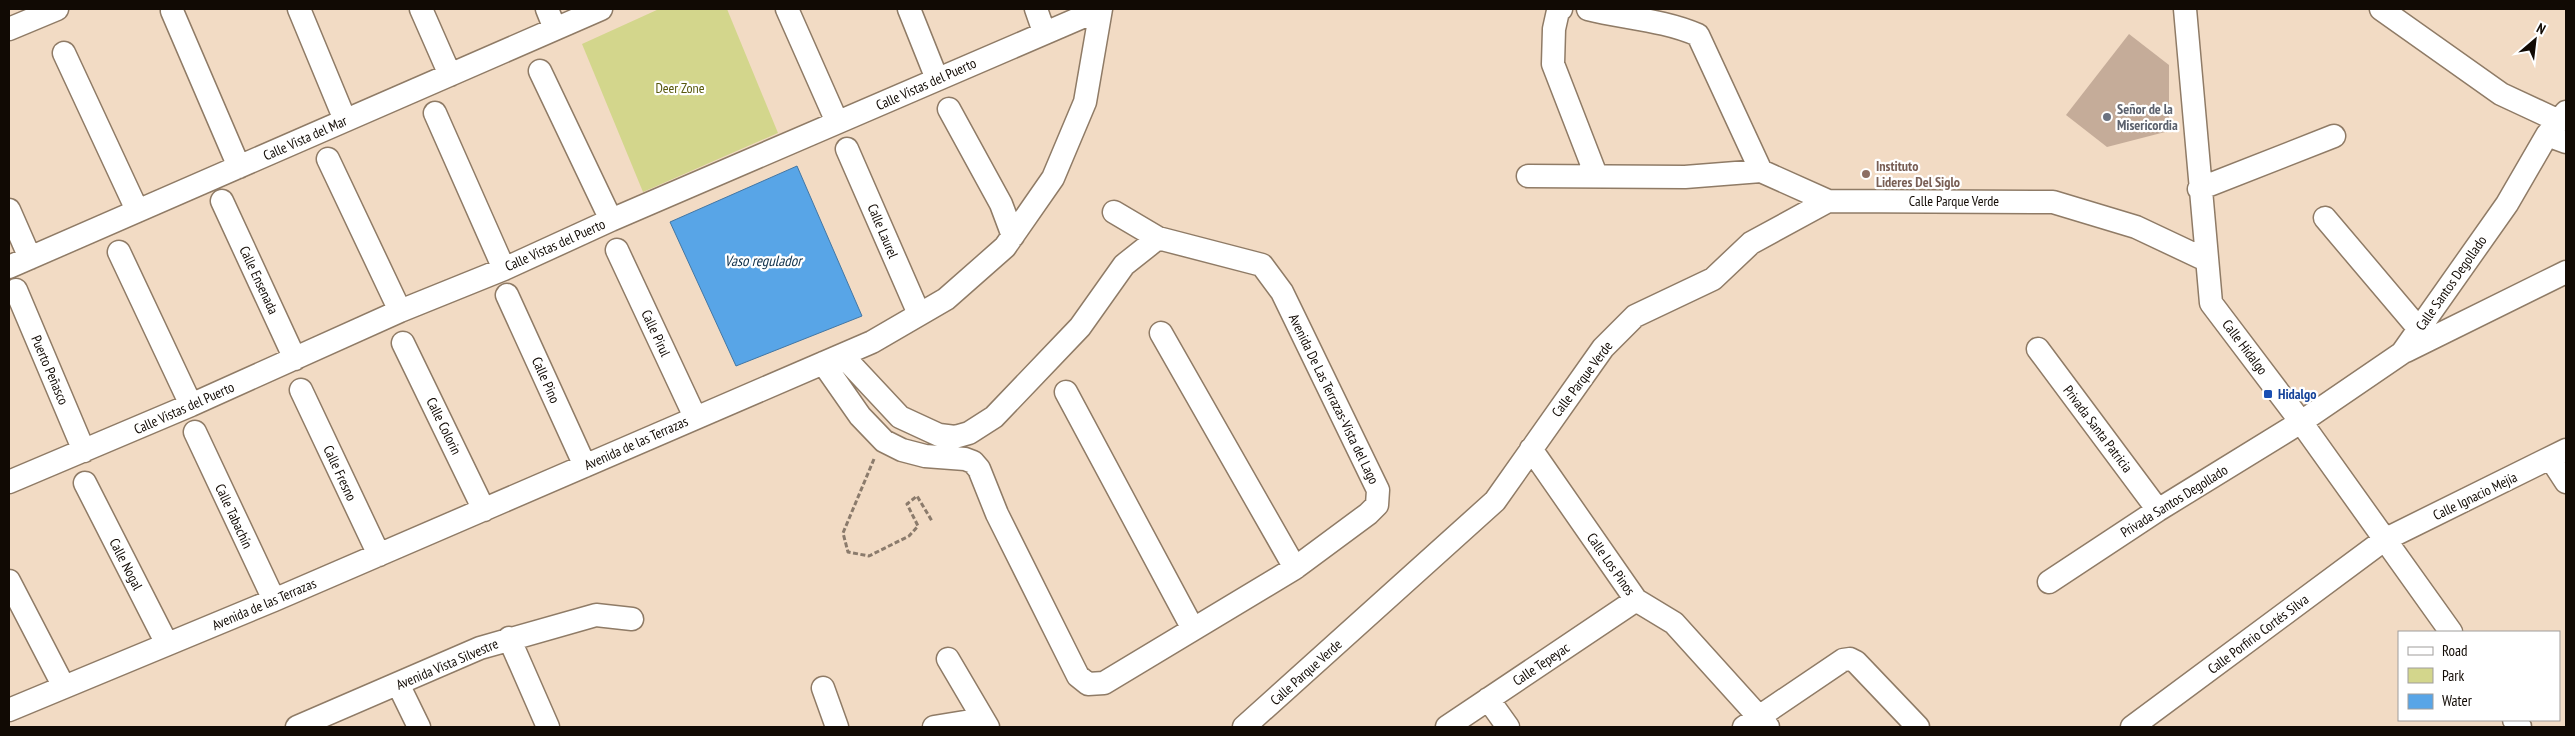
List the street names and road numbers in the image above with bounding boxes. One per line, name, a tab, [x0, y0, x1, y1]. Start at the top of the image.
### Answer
street label: Calle Vistas del Puerto	[873, 54, 979, 114]
street label: Calle Vista del Mar	[260, 111, 350, 164]
street label: Calle Parque Verde	[1909, 192, 1999, 210]
street label: Calle Laurel	[864, 201, 903, 262]
street label: Calle Vistas del Puerto	[502, 215, 608, 275]
street label: Calle Santos Degollado	[2412, 232, 2490, 334]
street label: Calle Ensenada	[235, 243, 283, 317]
street label: Calle Pirul	[637, 307, 675, 360]
street label: Avenida De Las Terrazas-Vista del Lago	[1285, 311, 1383, 487]
street label: Calle Hidalgo	[2218, 316, 2272, 378]
street label: Puerto Peñasco	[27, 333, 73, 407]
street label: Calle Parque Verde	[1548, 337, 1616, 420]
street label: Calle Pino	[528, 354, 564, 406]
street label: Calle Vistas del Puerto	[131, 378, 237, 438]
street label: Privada Santa Patricia	[2059, 382, 2137, 476]
street label: Calle Colorin	[422, 394, 466, 458]
street label: Avenida de las Terrazas	[581, 412, 691, 474]
street label: Calle Fresno	[319, 442, 361, 504]
street label: Privada Santos Degollado	[2117, 461, 2231, 541]
street label: Calle Ignacio Mejía	[2430, 468, 2520, 524]
street label: Calle Tabachín	[211, 481, 257, 551]
street label: Calle Los Pinos	[1583, 529, 1639, 599]
street label: Calle Nogal	[105, 535, 147, 594]
street label: Avenida de las Terrazas	[209, 574, 319, 634]
street label: Calle Porfirio Cortés Silva	[2204, 590, 2312, 678]
street label: Avenida Vista Silvestre	[393, 634, 501, 694]
street label: Calle Parque Verde	[1266, 635, 1346, 709]
street label: Calle Tepeyac	[1509, 638, 1573, 690]

